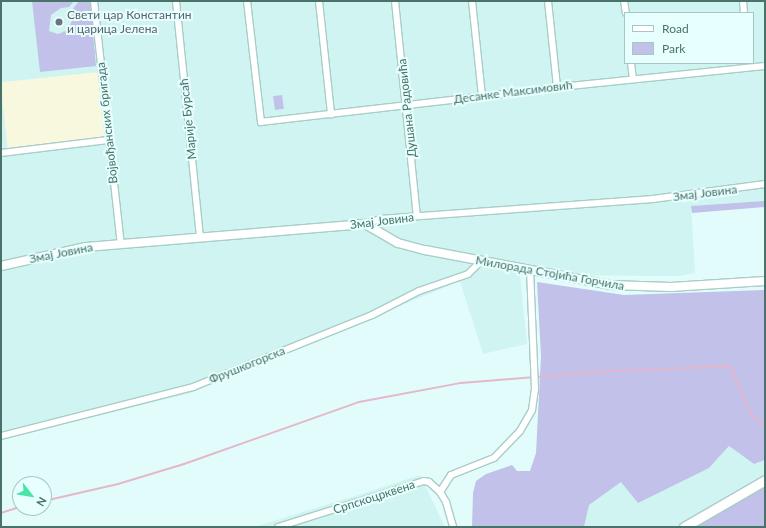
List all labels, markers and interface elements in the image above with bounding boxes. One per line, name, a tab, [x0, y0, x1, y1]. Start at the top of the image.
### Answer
place label: Свети цар Константин и царица Јелена	[67, 8, 192, 36]
legend	[624, 12, 754, 64]
marker: Свети цар Константин и царица Јелена	[54, 17, 64, 27]
text: Road	[662, 21, 689, 36]
text: Park	[662, 41, 685, 56]
street label: Душана Радовића	[395, 58, 419, 158]
street label: Војвођанских бригада	[93, 61, 121, 185]
street label: Марије Бурсаћ	[177, 78, 199, 160]
street label: Десанке Максимовић	[453, 78, 573, 106]
street label: Змај Јовина	[672, 182, 738, 204]
street label: Змај Јовина	[349, 210, 415, 232]
street label: Змај Јовина	[28, 240, 94, 266]
street label: Милорада Стојића Горчила	[474, 253, 626, 293]
street label: Фрушкогорска	[207, 343, 287, 387]
north arrow	[12, 476, 52, 516]
street label: Српскоцрквена	[331, 477, 417, 517]
text: N	[34, 495, 50, 509]

